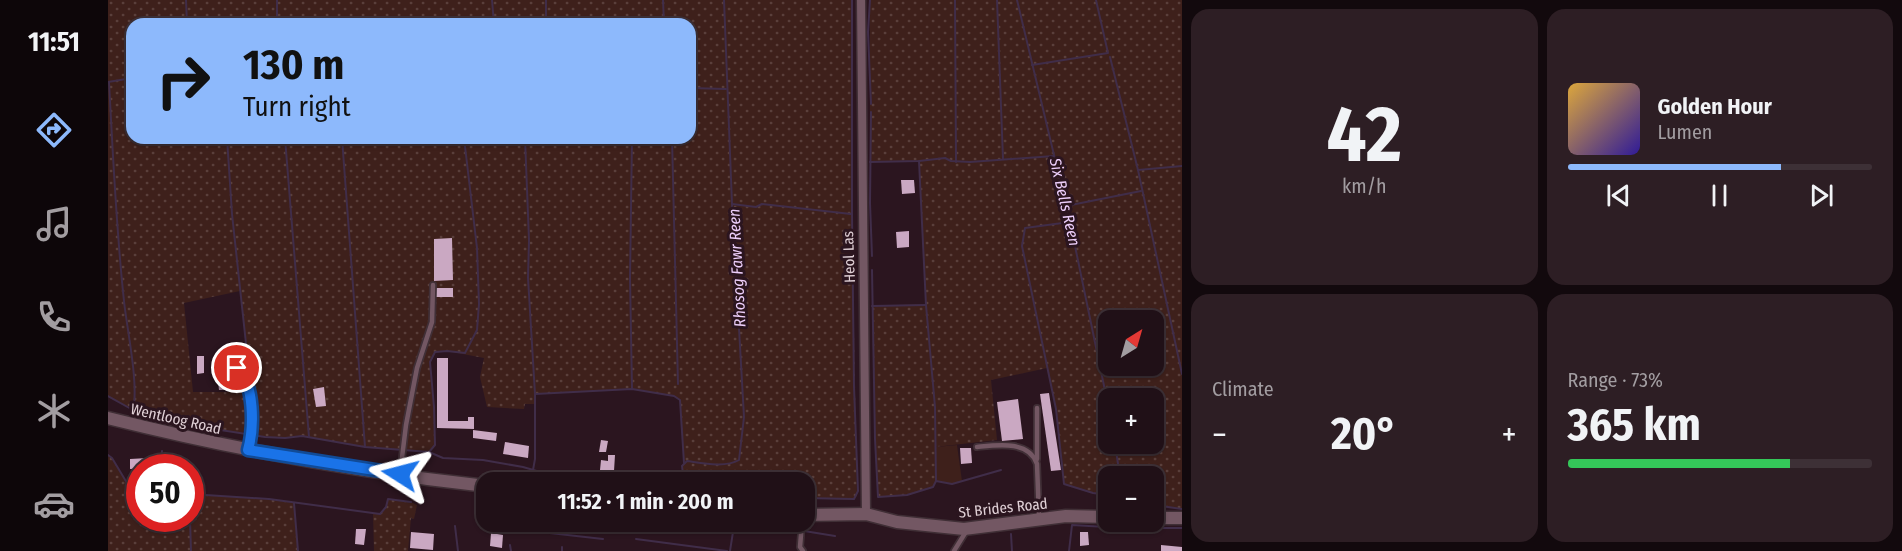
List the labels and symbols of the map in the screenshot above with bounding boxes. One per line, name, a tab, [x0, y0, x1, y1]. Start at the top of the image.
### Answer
water label: Six Bells Reen	[1045, 155, 1084, 248]
water label: Rhosog Fawr Reen	[724, 208, 750, 328]
street label: Heol Las	[839, 231, 859, 283]
north arrow	[1098, 310, 1164, 376]
pin	[211, 342, 262, 393]
street label: Wentloog Road	[129, 400, 223, 438]
position arrow	[368, 442, 432, 506]
speed limit sign: 50	[126, 454, 204, 532]
street label: St Brides Road	[958, 494, 1048, 522]

